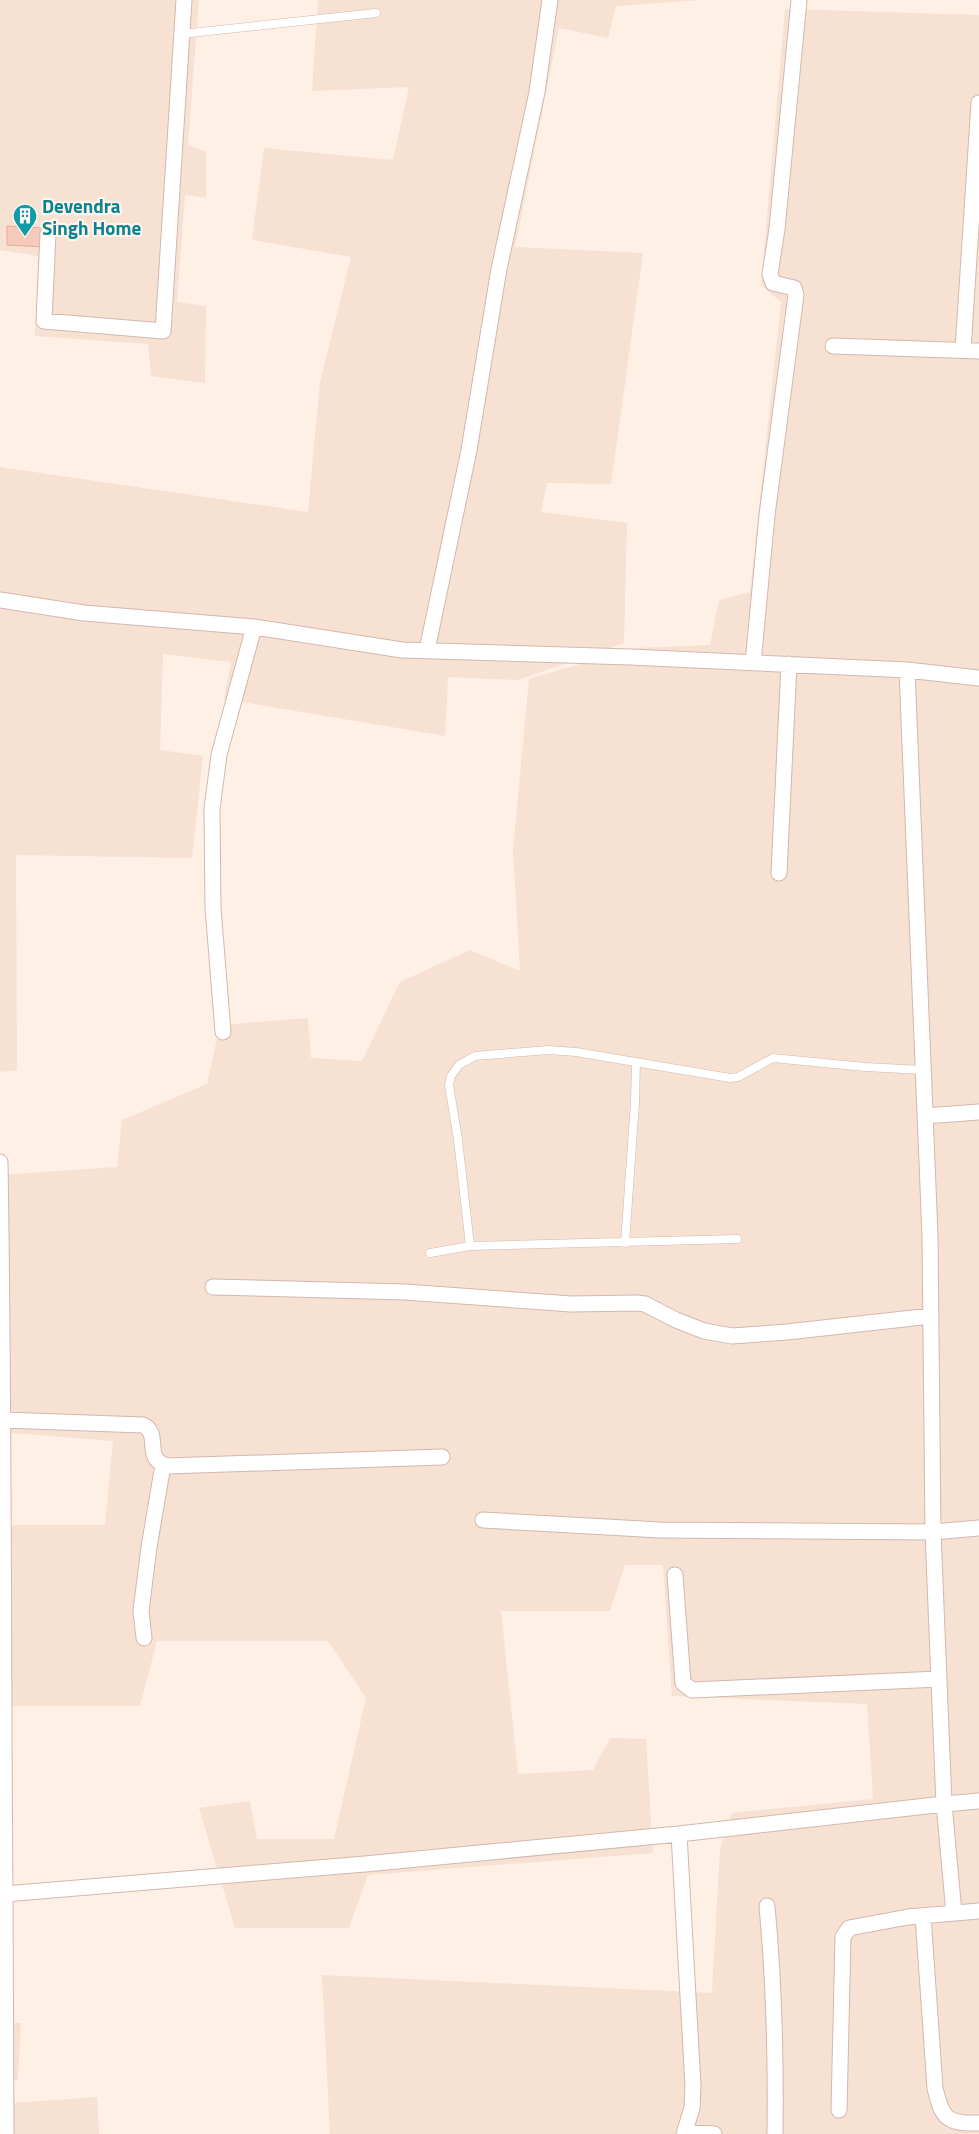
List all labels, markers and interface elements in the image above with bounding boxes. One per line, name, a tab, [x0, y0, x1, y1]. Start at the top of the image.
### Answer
place label: Devendra Singh Home	[42, 191, 141, 242]
building icon: Devendra Singh Home	[12, 203, 38, 237]

